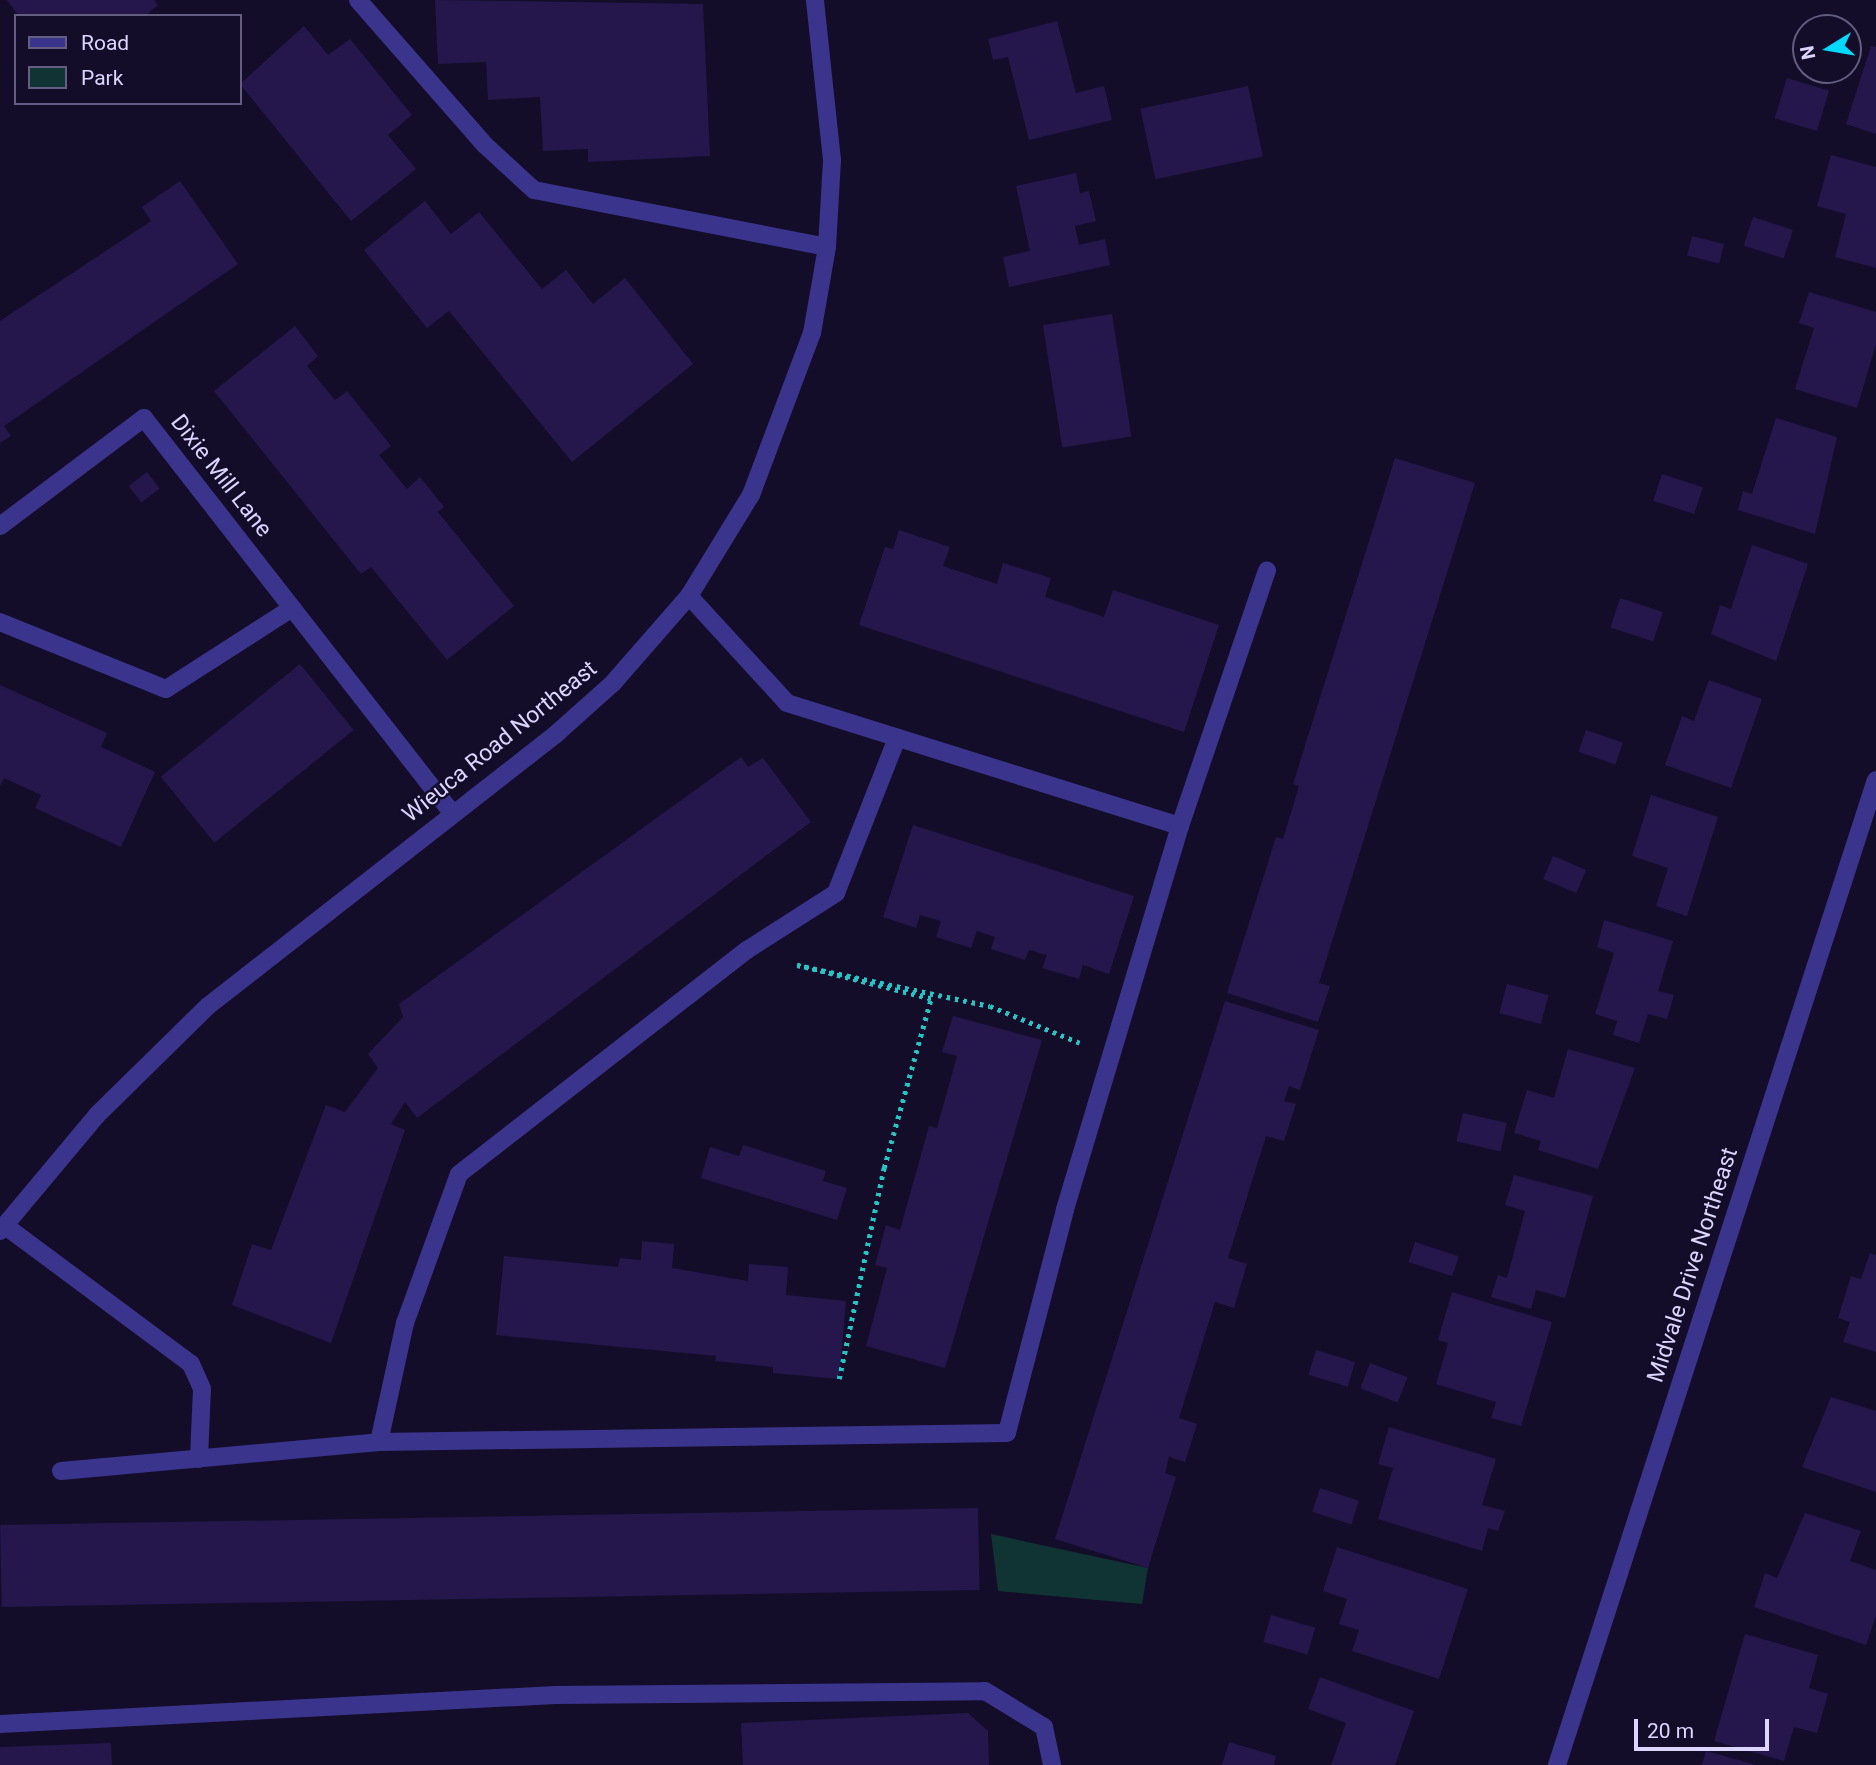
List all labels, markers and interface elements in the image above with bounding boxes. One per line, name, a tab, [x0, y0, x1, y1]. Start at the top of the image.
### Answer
legend	[14, 14, 242, 105]
north arrow	[1792, 14, 1862, 84]
text: Road	[81, 31, 129, 55]
text: N	[1795, 44, 1820, 61]
text: Park	[81, 66, 123, 90]
street label: Dixie Mill Lane	[165, 409, 277, 543]
street label: Wieuca Road Northeast	[397, 655, 603, 829]
street label: Midvale Drive Northeast	[1642, 1144, 1744, 1386]
scale bar	[1638, 1706, 1773, 1750]
text: 20 m	[1647, 1719, 1694, 1743]

